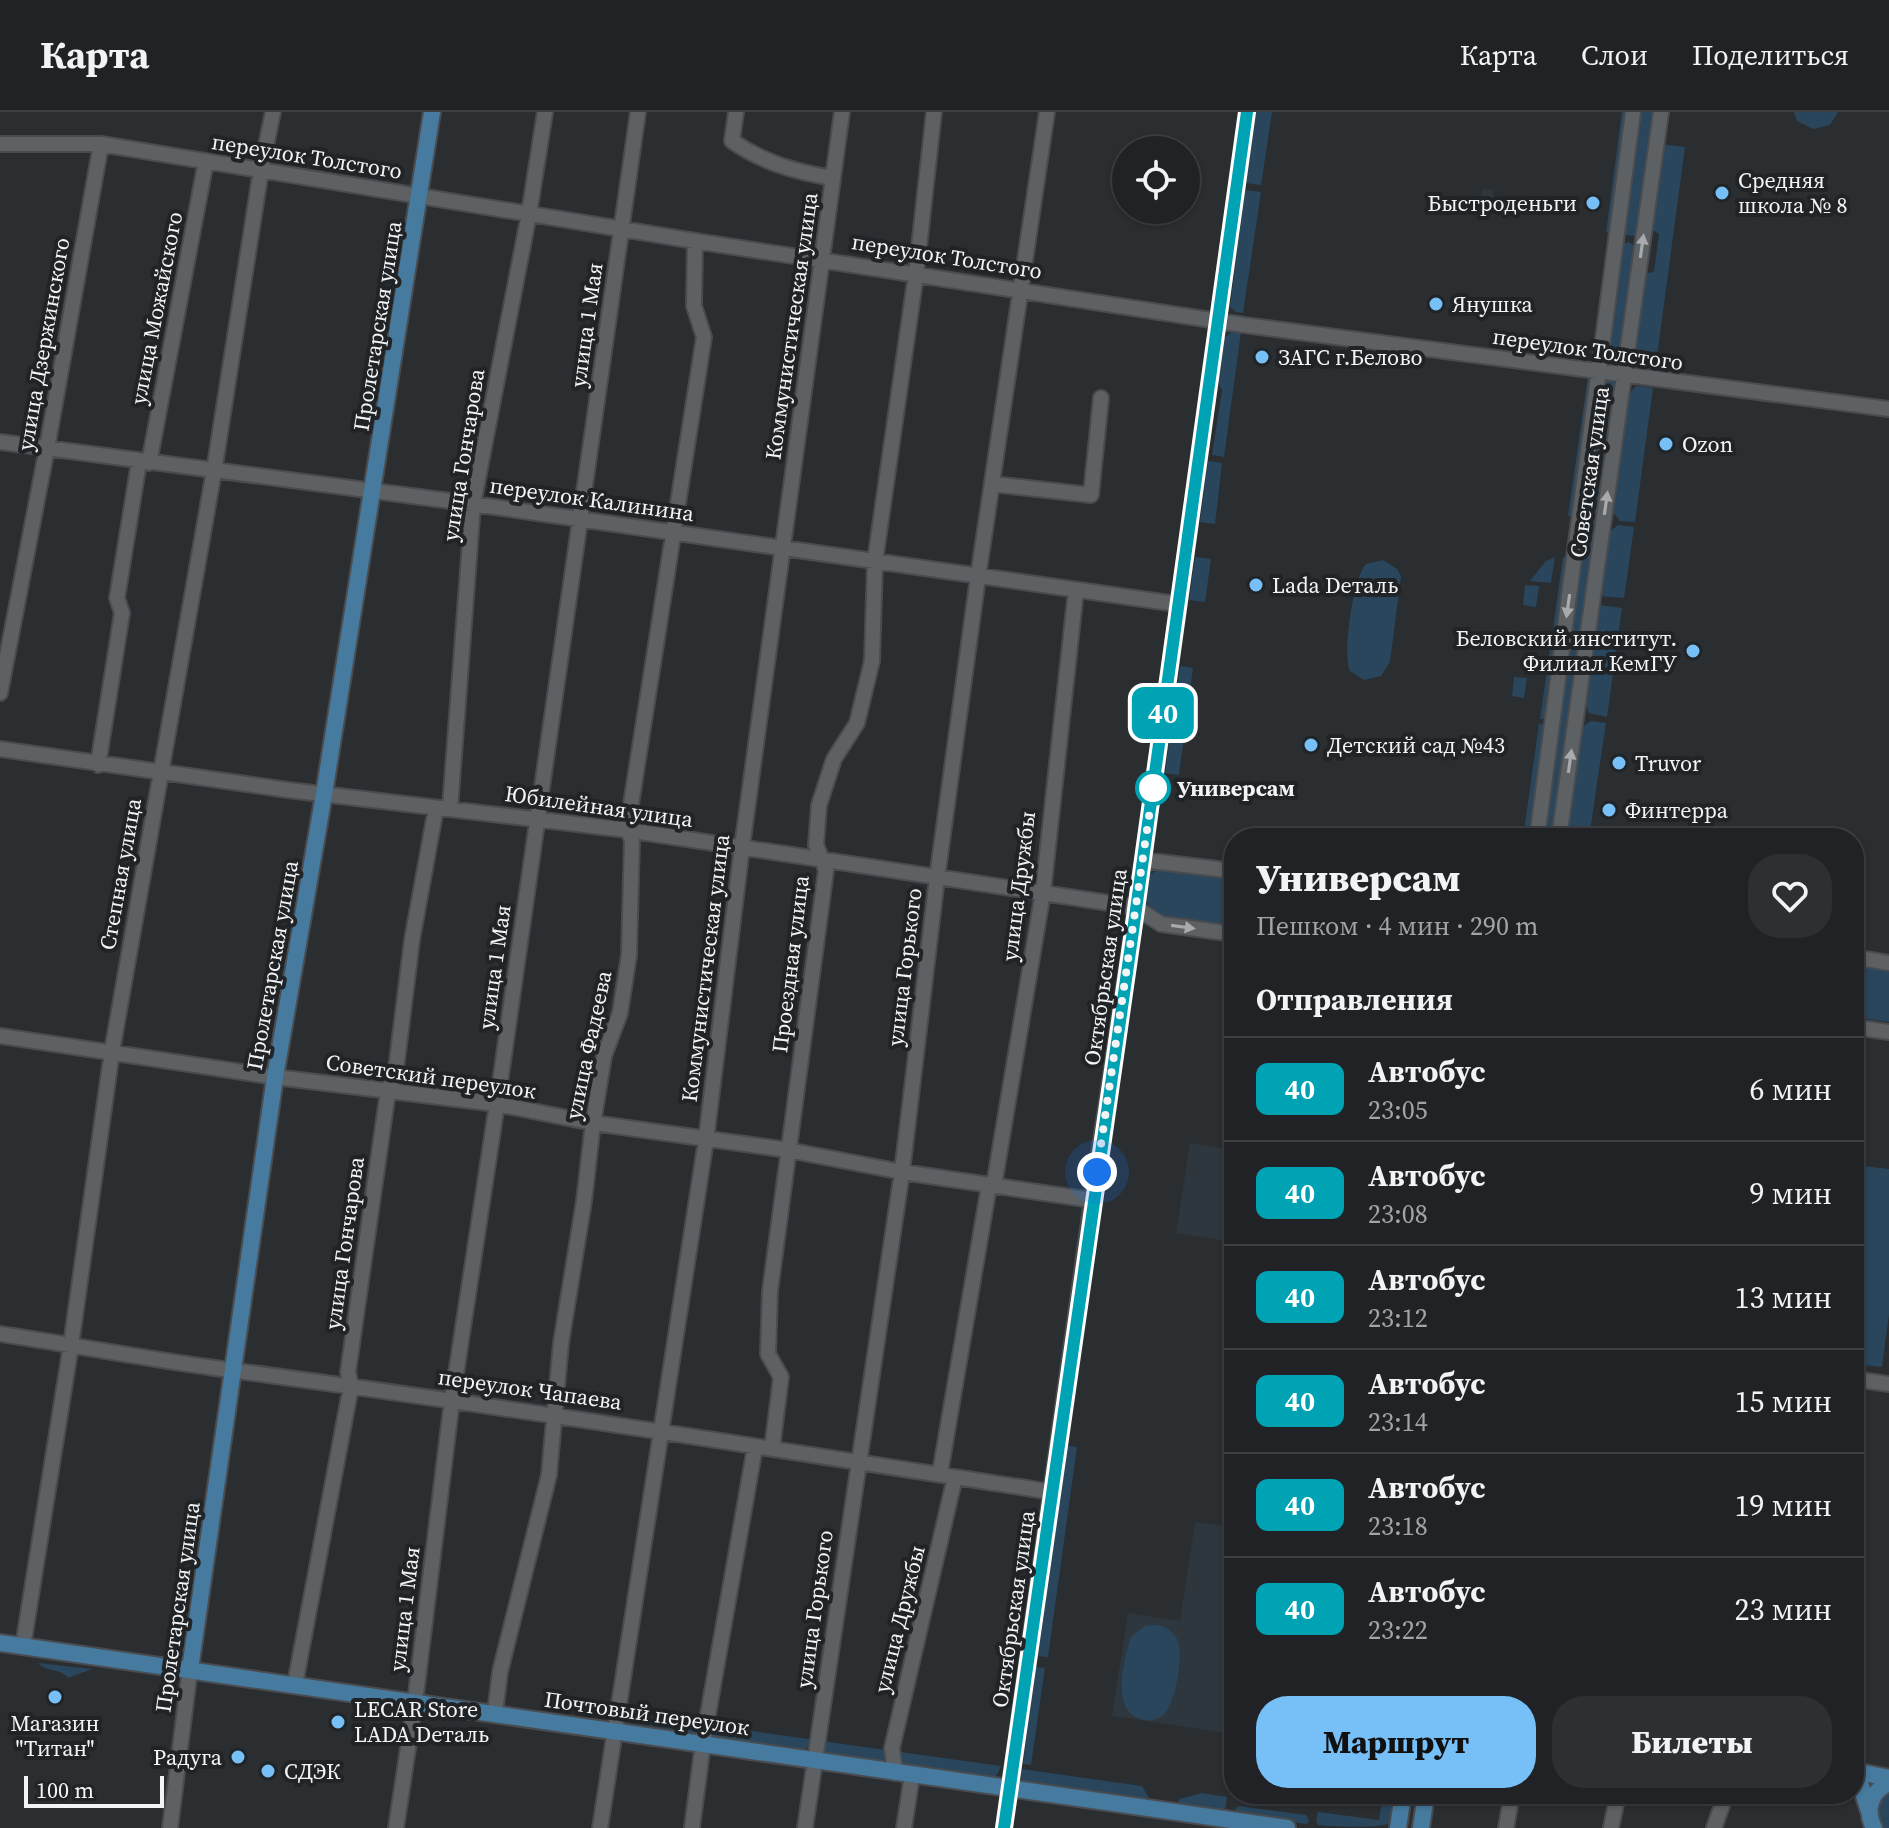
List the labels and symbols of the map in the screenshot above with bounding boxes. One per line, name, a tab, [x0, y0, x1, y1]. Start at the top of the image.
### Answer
street label: переулок Толстого	[210, 126, 404, 186]
place label: Средняя школа № 8	[1738, 165, 1848, 220]
marker: Средняя школа № 8	[1713, 184, 1731, 202]
place label: Быстроденьги	[1428, 188, 1577, 218]
street label: Коммунистическая улица	[757, 190, 825, 461]
marker: Быстроденьги	[1584, 194, 1602, 212]
street label: улица Можайского	[123, 209, 189, 407]
street label: Пролетарская улица	[346, 218, 409, 433]
street label: переулок Толстого	[850, 226, 1044, 286]
one-way arrow	[1636, 233, 1649, 258]
street label: улица Дзержинского	[9, 235, 77, 453]
street label: улица 1 Мая	[562, 261, 610, 389]
place label: Янушка	[1452, 289, 1534, 319]
marker: Янушка	[1427, 295, 1445, 313]
street label: переулок Толстого	[1491, 321, 1685, 377]
place label: ЗАГС г.Белово	[1278, 342, 1423, 372]
marker: ЗАГС г.Белово	[1253, 348, 1271, 366]
street label: улица Гончарова	[435, 366, 492, 543]
street label: Советская улица	[1562, 384, 1616, 560]
place label: Ozon	[1682, 429, 1733, 459]
marker: Ozon	[1657, 435, 1675, 453]
street label: переулок Калинина	[488, 470, 697, 528]
one-way arrow	[1600, 490, 1613, 515]
place label: Lada Dеталь	[1272, 570, 1398, 600]
marker: Lada Dеталь	[1247, 576, 1265, 594]
one-way arrow	[1561, 594, 1574, 619]
place label: Беловский институт. Филиал КемГУ	[1456, 623, 1677, 678]
marker: Беловский институт. Филиал КемГУ	[1684, 642, 1702, 660]
line badge: 40	[1127, 687, 1199, 739]
place label: Детский сад №43	[1327, 730, 1505, 760]
marker: Детский сад №43	[1302, 736, 1320, 754]
one-way arrow	[1564, 748, 1577, 773]
place label: Truvor	[1635, 748, 1702, 778]
marker: Truvor	[1610, 754, 1628, 772]
marker: Универсам	[1136, 771, 1170, 805]
place label: Универсам	[1177, 773, 1295, 803]
street label: Юбилейная улица	[503, 778, 696, 834]
street label: Степная улица	[92, 795, 148, 952]
place label: Финтерра	[1625, 795, 1729, 825]
marker: Финтерра	[1600, 801, 1618, 819]
street label: улица Дружбы	[994, 809, 1042, 963]
street label: Коммунистическая улица	[674, 832, 736, 1104]
street label: Пролетарская улица	[239, 857, 305, 1072]
street label: Октябрьская улица	[1076, 866, 1134, 1068]
street label: Проездная улица	[764, 873, 816, 1054]
street label: улица Горького	[879, 886, 929, 1048]
street label: улица 1 Мая	[470, 903, 518, 1031]
one-way arrow	[1171, 921, 1196, 934]
street label: улица Фадеева	[558, 967, 619, 1122]
street label: Советский переулок	[324, 1046, 538, 1106]
your location	[1077, 1152, 1117, 1192]
street label: улица Гончарова	[317, 1154, 371, 1331]
street label: переулок Чапаева	[436, 1361, 625, 1417]
street label: Пролетарская улица	[147, 1499, 207, 1714]
street label: Октябрьская улица	[984, 1508, 1042, 1710]
street label: улица Горького	[788, 1528, 840, 1690]
street label: улица Дружбы	[866, 1542, 932, 1696]
street label: улица 1 Мая	[381, 1545, 427, 1673]
street label: Почтовый переулок	[543, 1684, 751, 1742]
marker: Магазин "Титан"	[46, 1688, 64, 1706]
place label: LECAR Store LADA Dеталь	[354, 1694, 489, 1749]
place label: Магазин "Титан"	[10, 1708, 100, 1763]
marker: LECAR Store LADA Dеталь	[329, 1713, 347, 1731]
place label: Радуга	[153, 1742, 223, 1772]
marker: Радуга	[229, 1748, 247, 1766]
place label: СДЭК	[284, 1756, 341, 1786]
marker: СДЭК	[259, 1762, 277, 1780]
scale bar	[24, 1772, 164, 1808]

